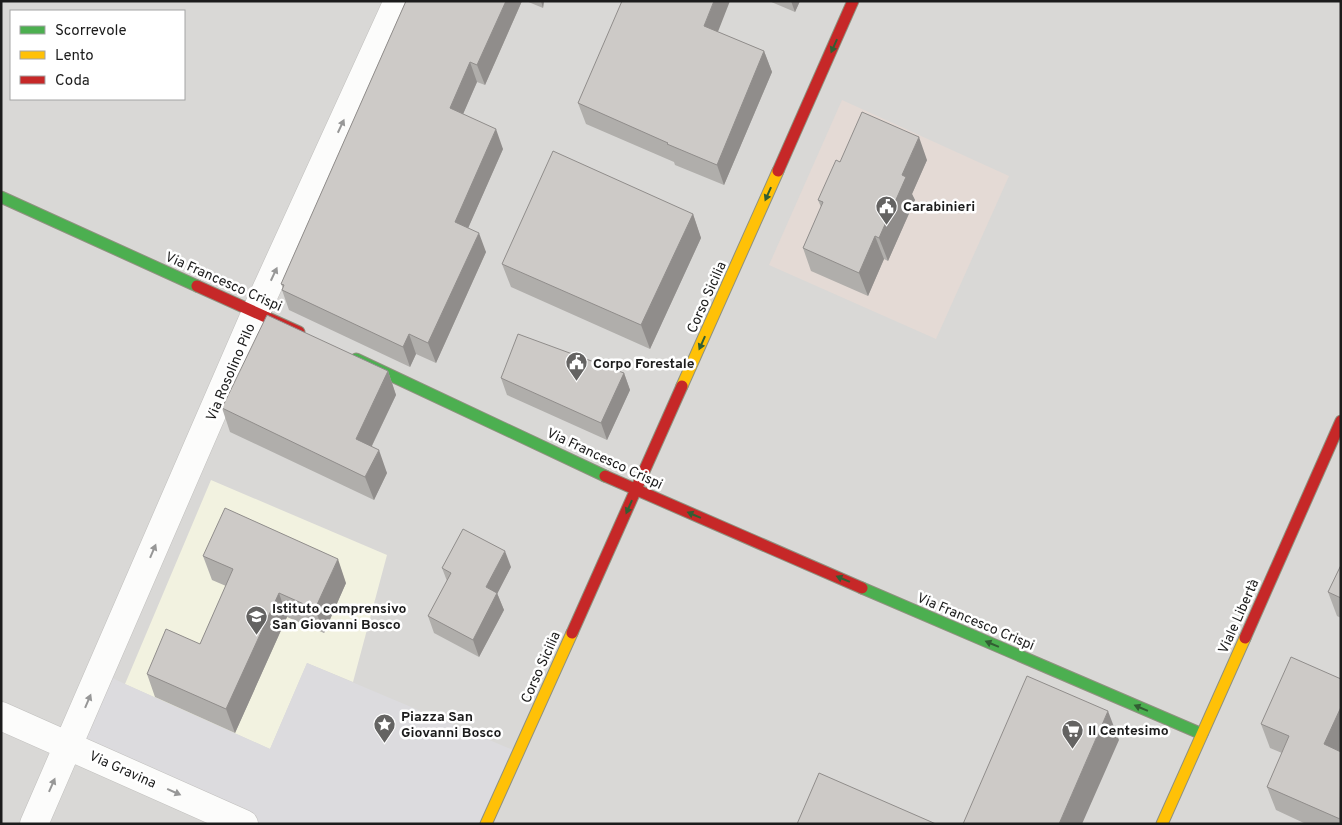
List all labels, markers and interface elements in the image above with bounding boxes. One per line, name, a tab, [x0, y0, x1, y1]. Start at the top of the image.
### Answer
legend	[10, 10, 185, 100]
text: Scorrevole	[55, 22, 127, 41]
one-way arrow	[829, 39, 837, 53]
text: Lento	[55, 47, 94, 66]
text: Coda	[55, 72, 90, 91]
one-way arrow	[338, 119, 346, 133]
one-way arrow	[763, 187, 771, 201]
public building icon: Carabinieri	[875, 194, 899, 225]
place label: Carabinieri	[903, 199, 975, 216]
street label: Via Francesco Crispi	[162, 249, 284, 316]
street label: Corso Sicilia	[684, 259, 731, 336]
one-way arrow	[270, 267, 278, 281]
street label: Via Rosolino Pilo	[203, 321, 260, 424]
one-way arrow	[697, 336, 705, 350]
public building icon: Corpo Forestale	[565, 351, 589, 382]
place label: Corpo Forestale	[593, 356, 695, 373]
street label: Via Francesco Crispi	[544, 425, 665, 494]
one-way arrow	[624, 500, 632, 514]
one-way arrow	[687, 510, 701, 518]
one-way arrow	[149, 544, 157, 558]
one-way arrow	[836, 575, 850, 583]
street label: Viale Libertà	[1215, 577, 1263, 657]
street label: Via Francesco Crispi	[914, 590, 1037, 655]
place label: Istituto comprensivo San Giovanni Bosco	[272, 601, 407, 634]
school or university icon: Istituto comprensivo San Giovanni Bosco	[244, 604, 268, 635]
street label: Corso Sicilia	[518, 629, 565, 706]
one-way arrow	[985, 639, 999, 647]
one-way arrow	[85, 693, 93, 708]
one-way arrow	[1134, 704, 1148, 712]
place label: Piazza San Giovanni Bosco	[401, 709, 502, 742]
place icon: Piazza San Giovanni Bosco	[373, 712, 397, 743]
supermarket icon: Il Centesimo	[1060, 718, 1084, 749]
place label: Il Centesimo	[1088, 723, 1169, 740]
street label: Via Gravina	[86, 748, 159, 793]
one-way arrow	[48, 778, 56, 792]
one-way arrow	[167, 788, 181, 796]

